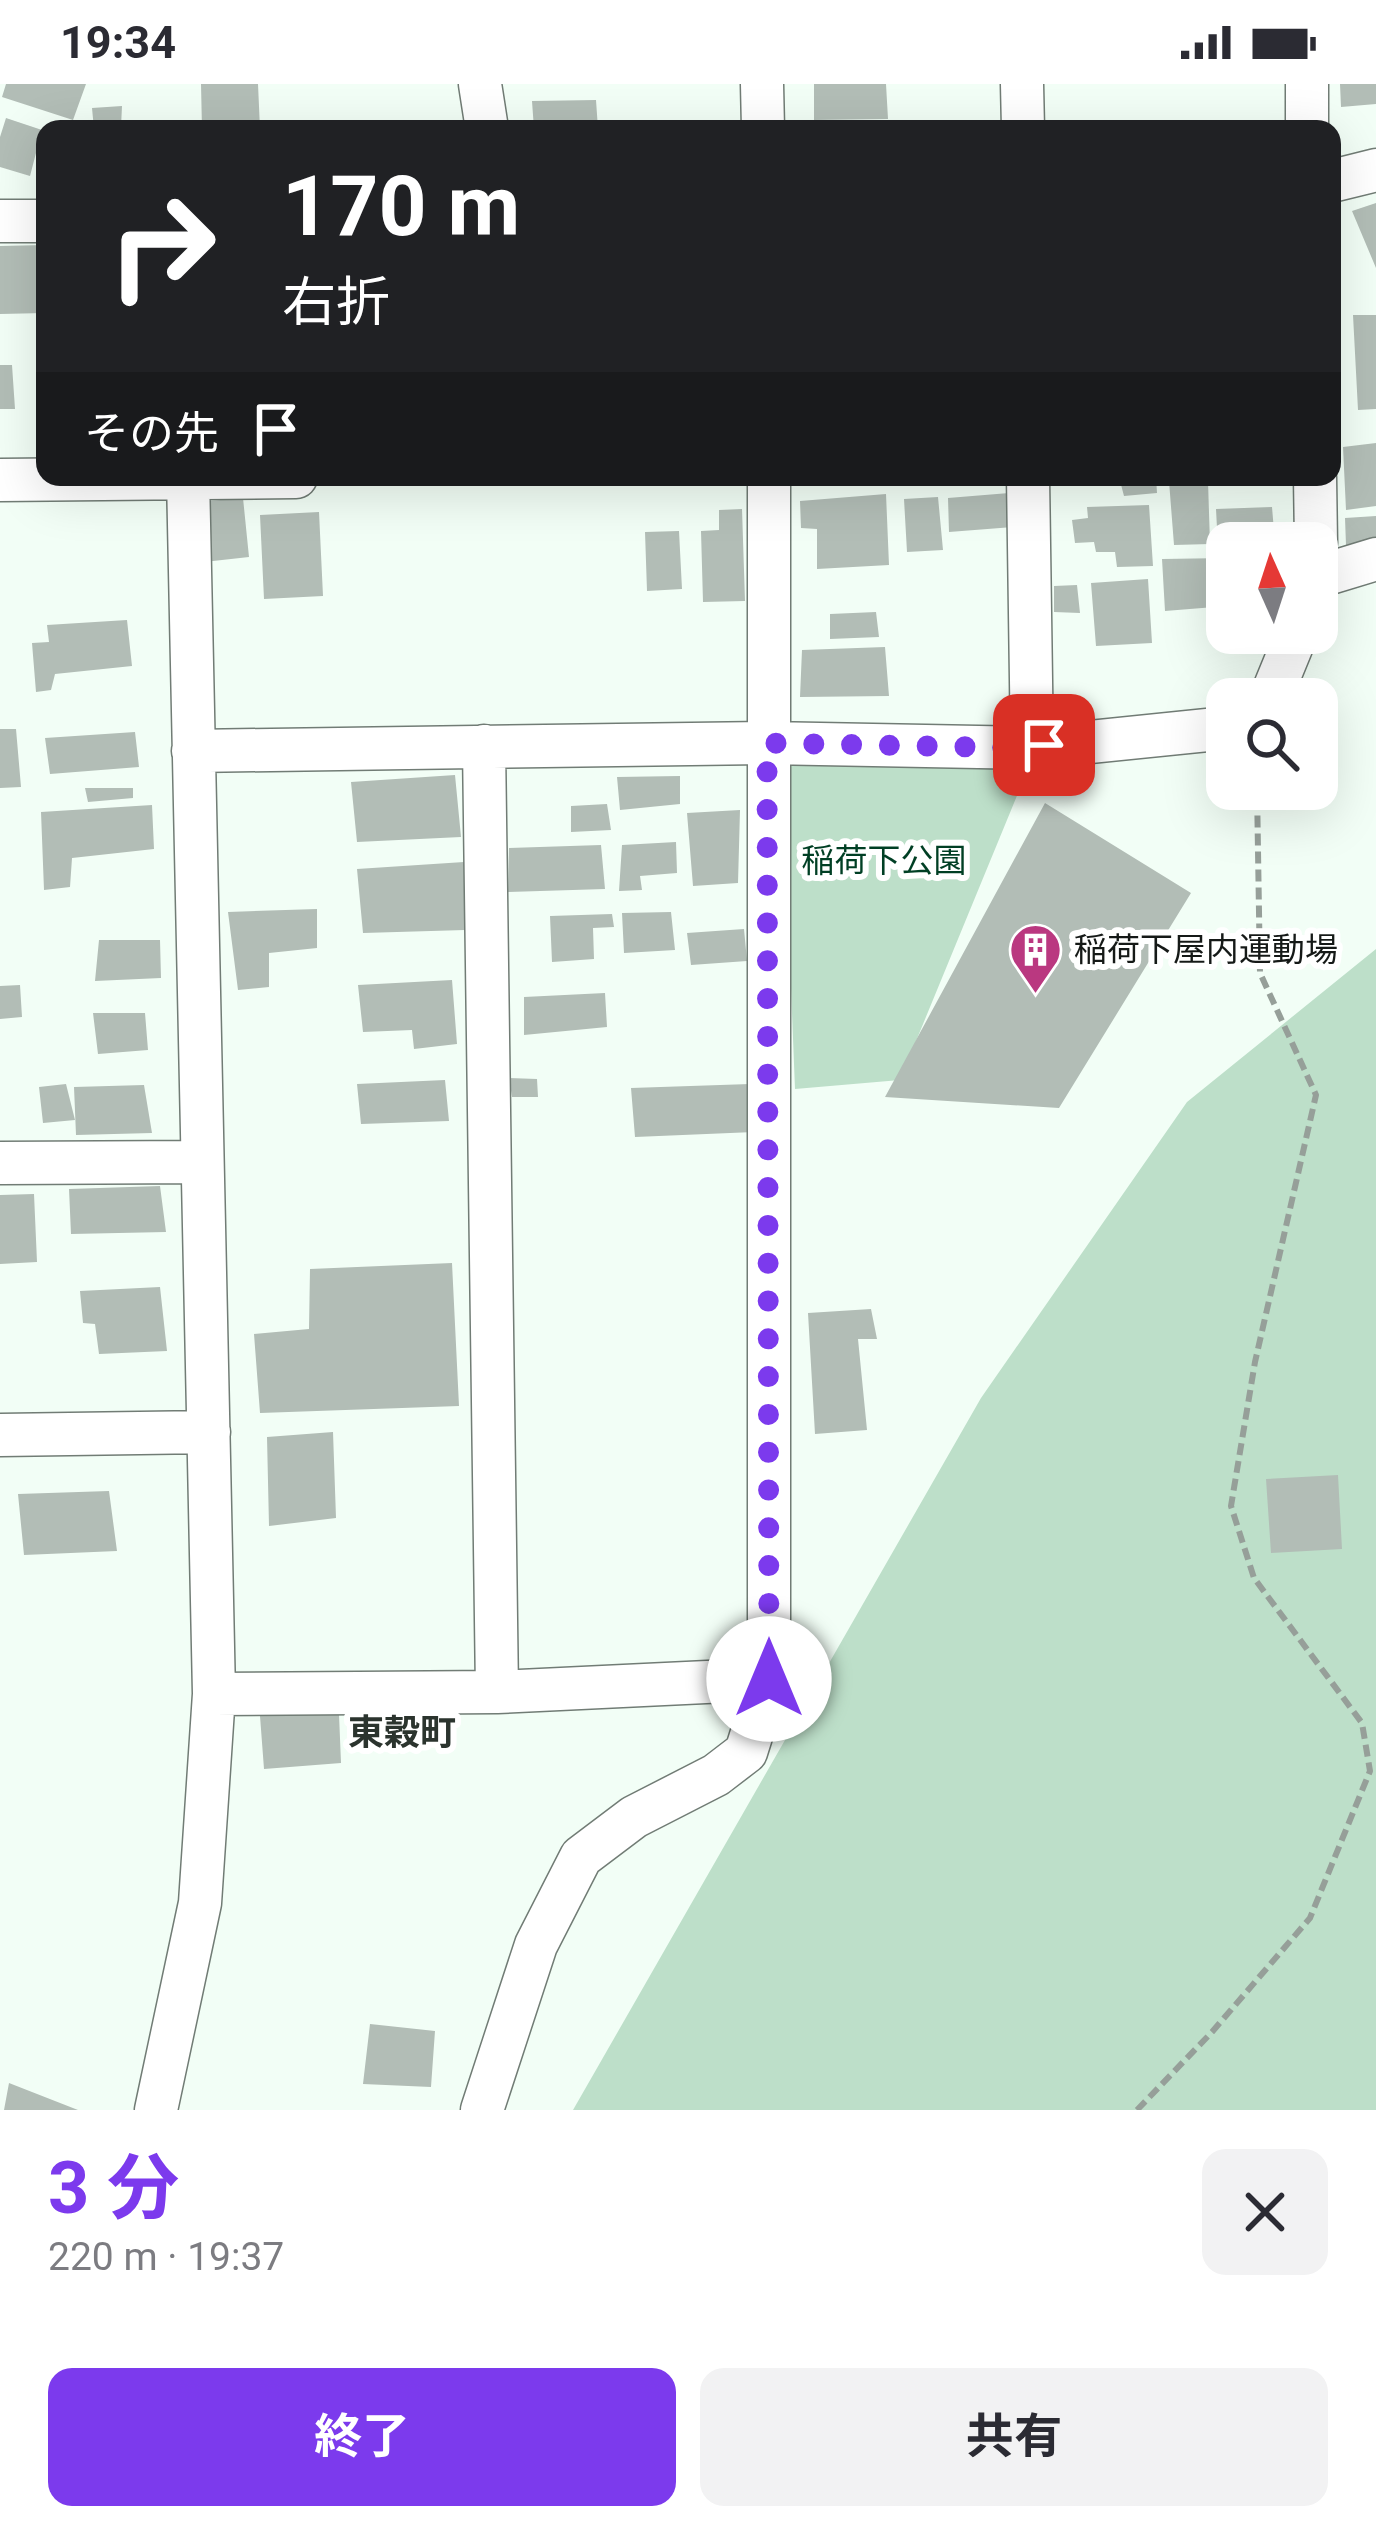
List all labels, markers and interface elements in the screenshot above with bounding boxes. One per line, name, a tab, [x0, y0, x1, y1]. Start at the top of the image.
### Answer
text: 19:34	[60, 16, 176, 69]
text: 170 m	[282, 157, 520, 256]
icon: right	[84, 168, 240, 324]
text: 右折	[282, 271, 390, 334]
icon: arrive	[243, 396, 309, 462]
text: その先	[84, 407, 219, 460]
north arrow	[1206, 522, 1338, 654]
map controls	[1206, 522, 1338, 810]
button: search	[1206, 678, 1338, 810]
pin	[993, 694, 1095, 796]
icon: arrive	[1011, 712, 1077, 778]
park label: 稲荷下公園	[802, 841, 967, 880]
building icon: 稲荷下屋内運動場	[1007, 921, 1063, 995]
place label: 稲荷下屋内運動場	[1074, 930, 1338, 969]
position arrow	[706, 1616, 832, 1742]
district label: 東穀町	[348, 1712, 456, 1754]
text: 3 分	[48, 2146, 179, 2231]
button: close	[1202, 2149, 1328, 2275]
text: 220 m · 19:37	[48, 2234, 284, 2280]
button: 終了	[48, 2368, 676, 2506]
button: 共有	[700, 2368, 1328, 2506]

